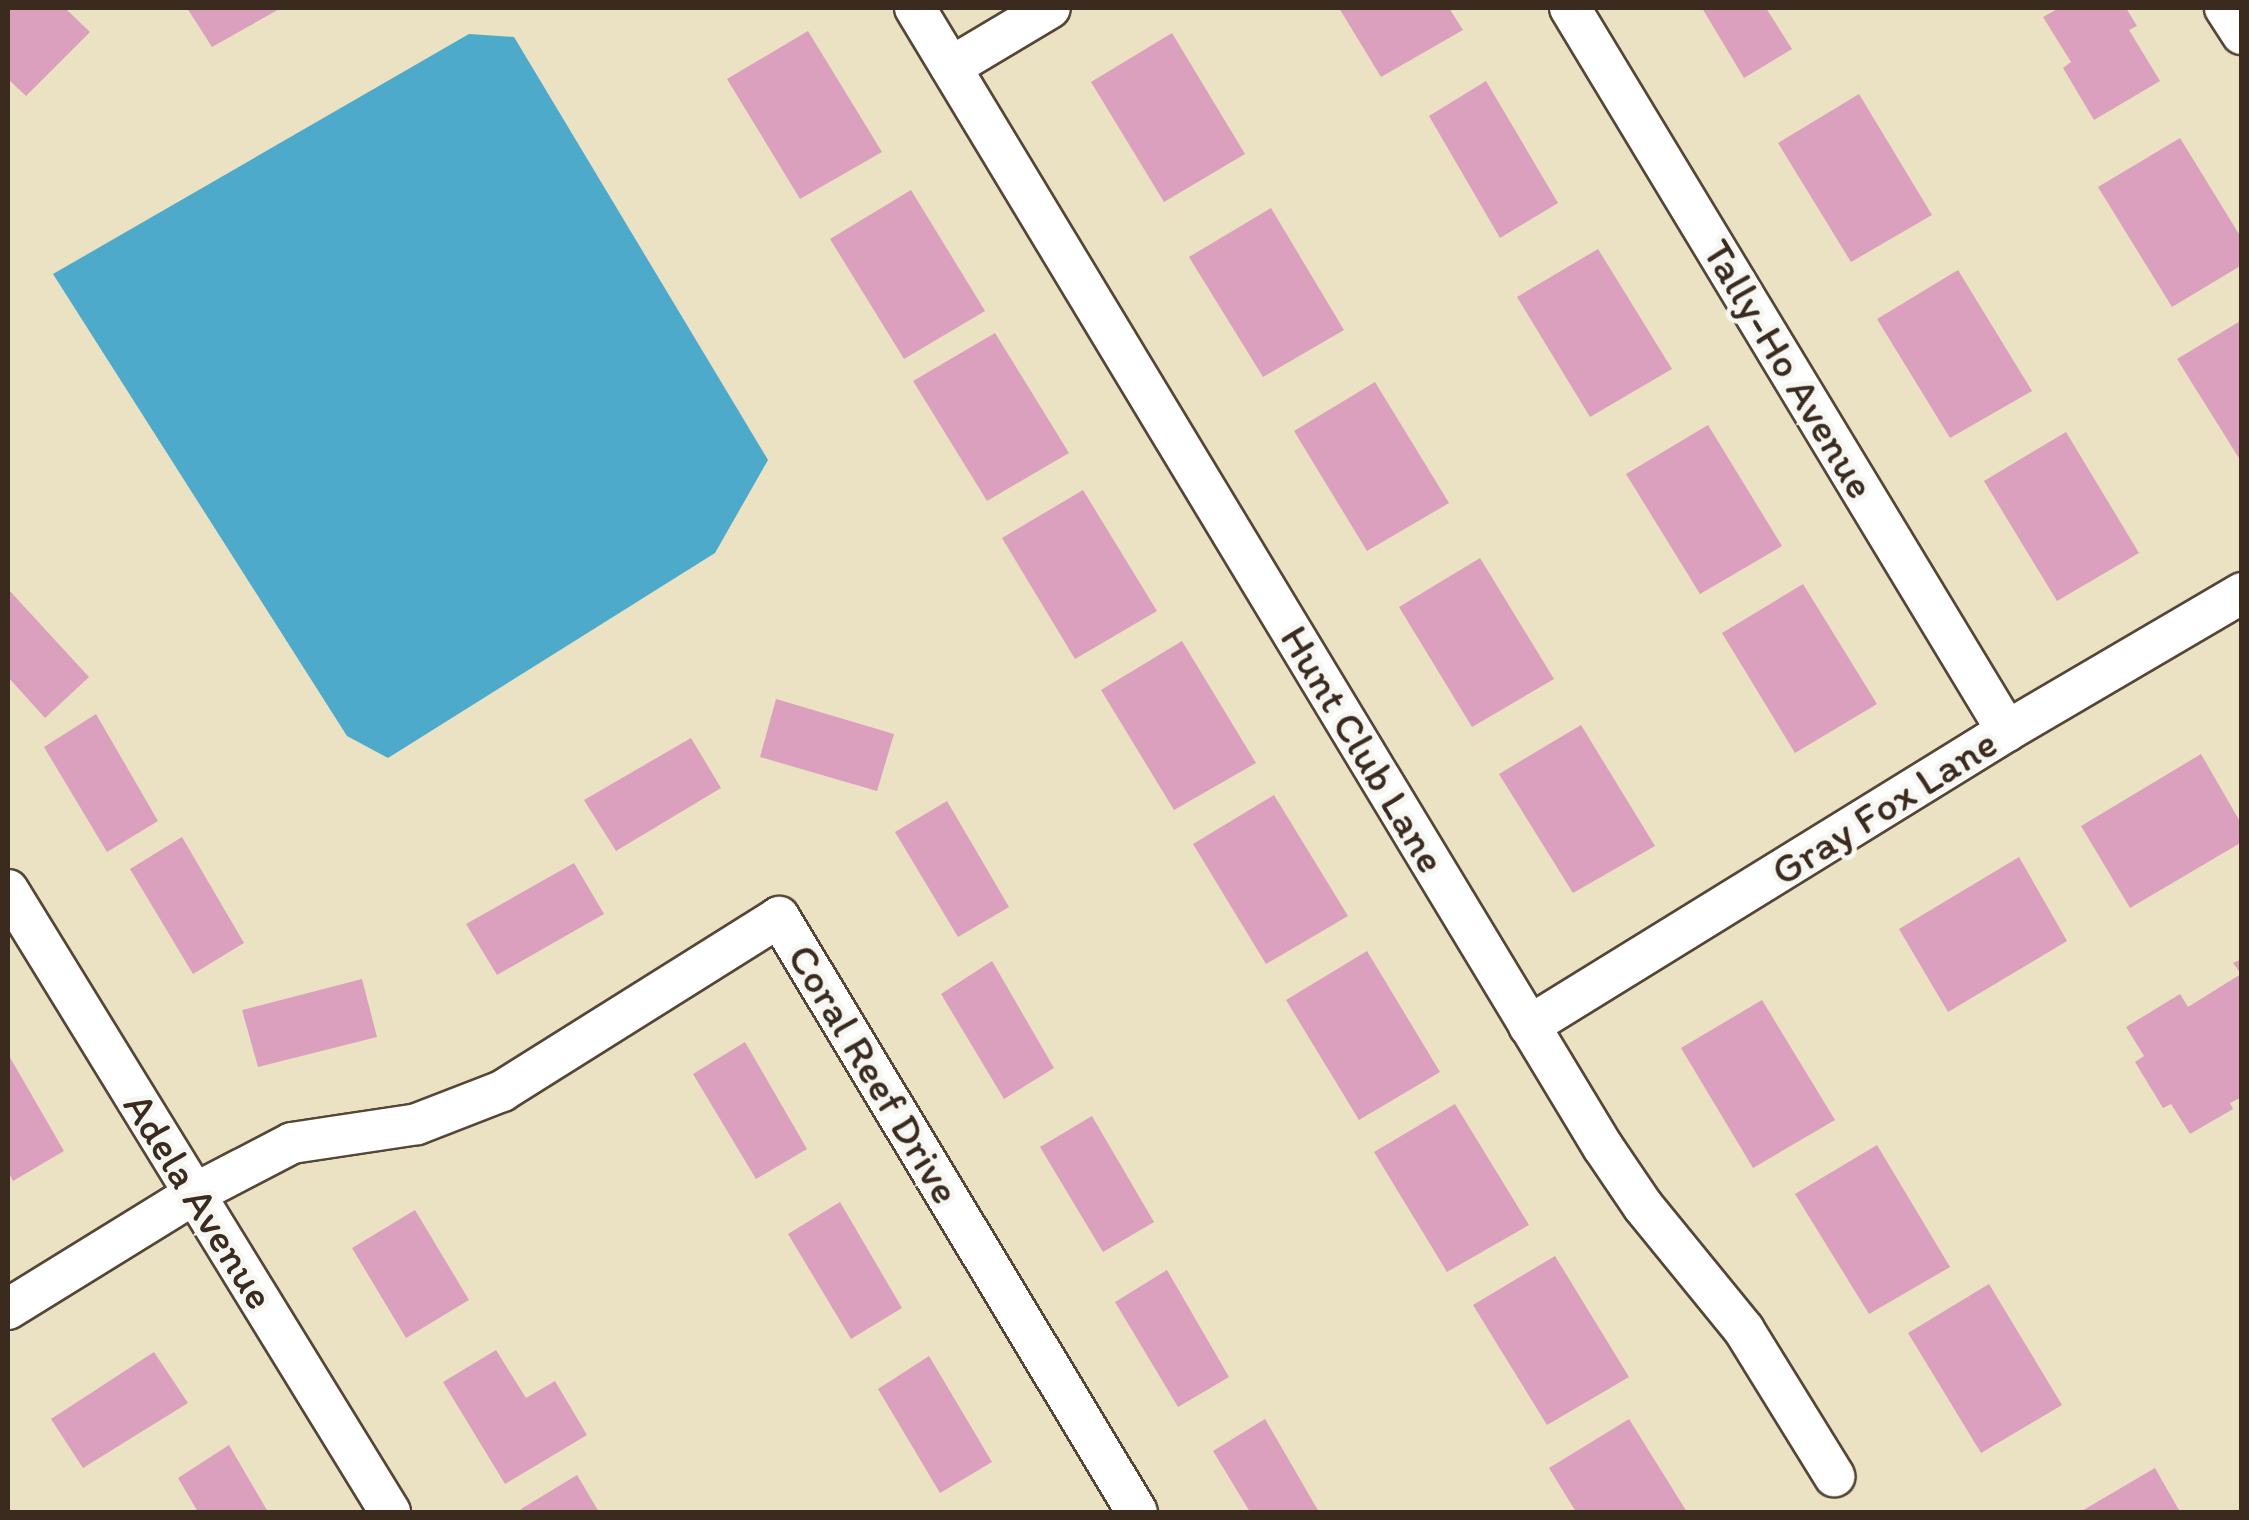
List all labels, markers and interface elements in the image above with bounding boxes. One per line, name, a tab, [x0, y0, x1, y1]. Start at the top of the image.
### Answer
street label: Tally-Ho Avenue	[1692, 230, 1886, 508]
street label: Hunt Club Lane	[1269, 615, 1457, 883]
street label: Gray Fox Lane	[1762, 718, 2006, 896]
street label: Coral Reef Drive	[777, 936, 971, 1212]
street label: Adela Avenue	[113, 1085, 285, 1317]

